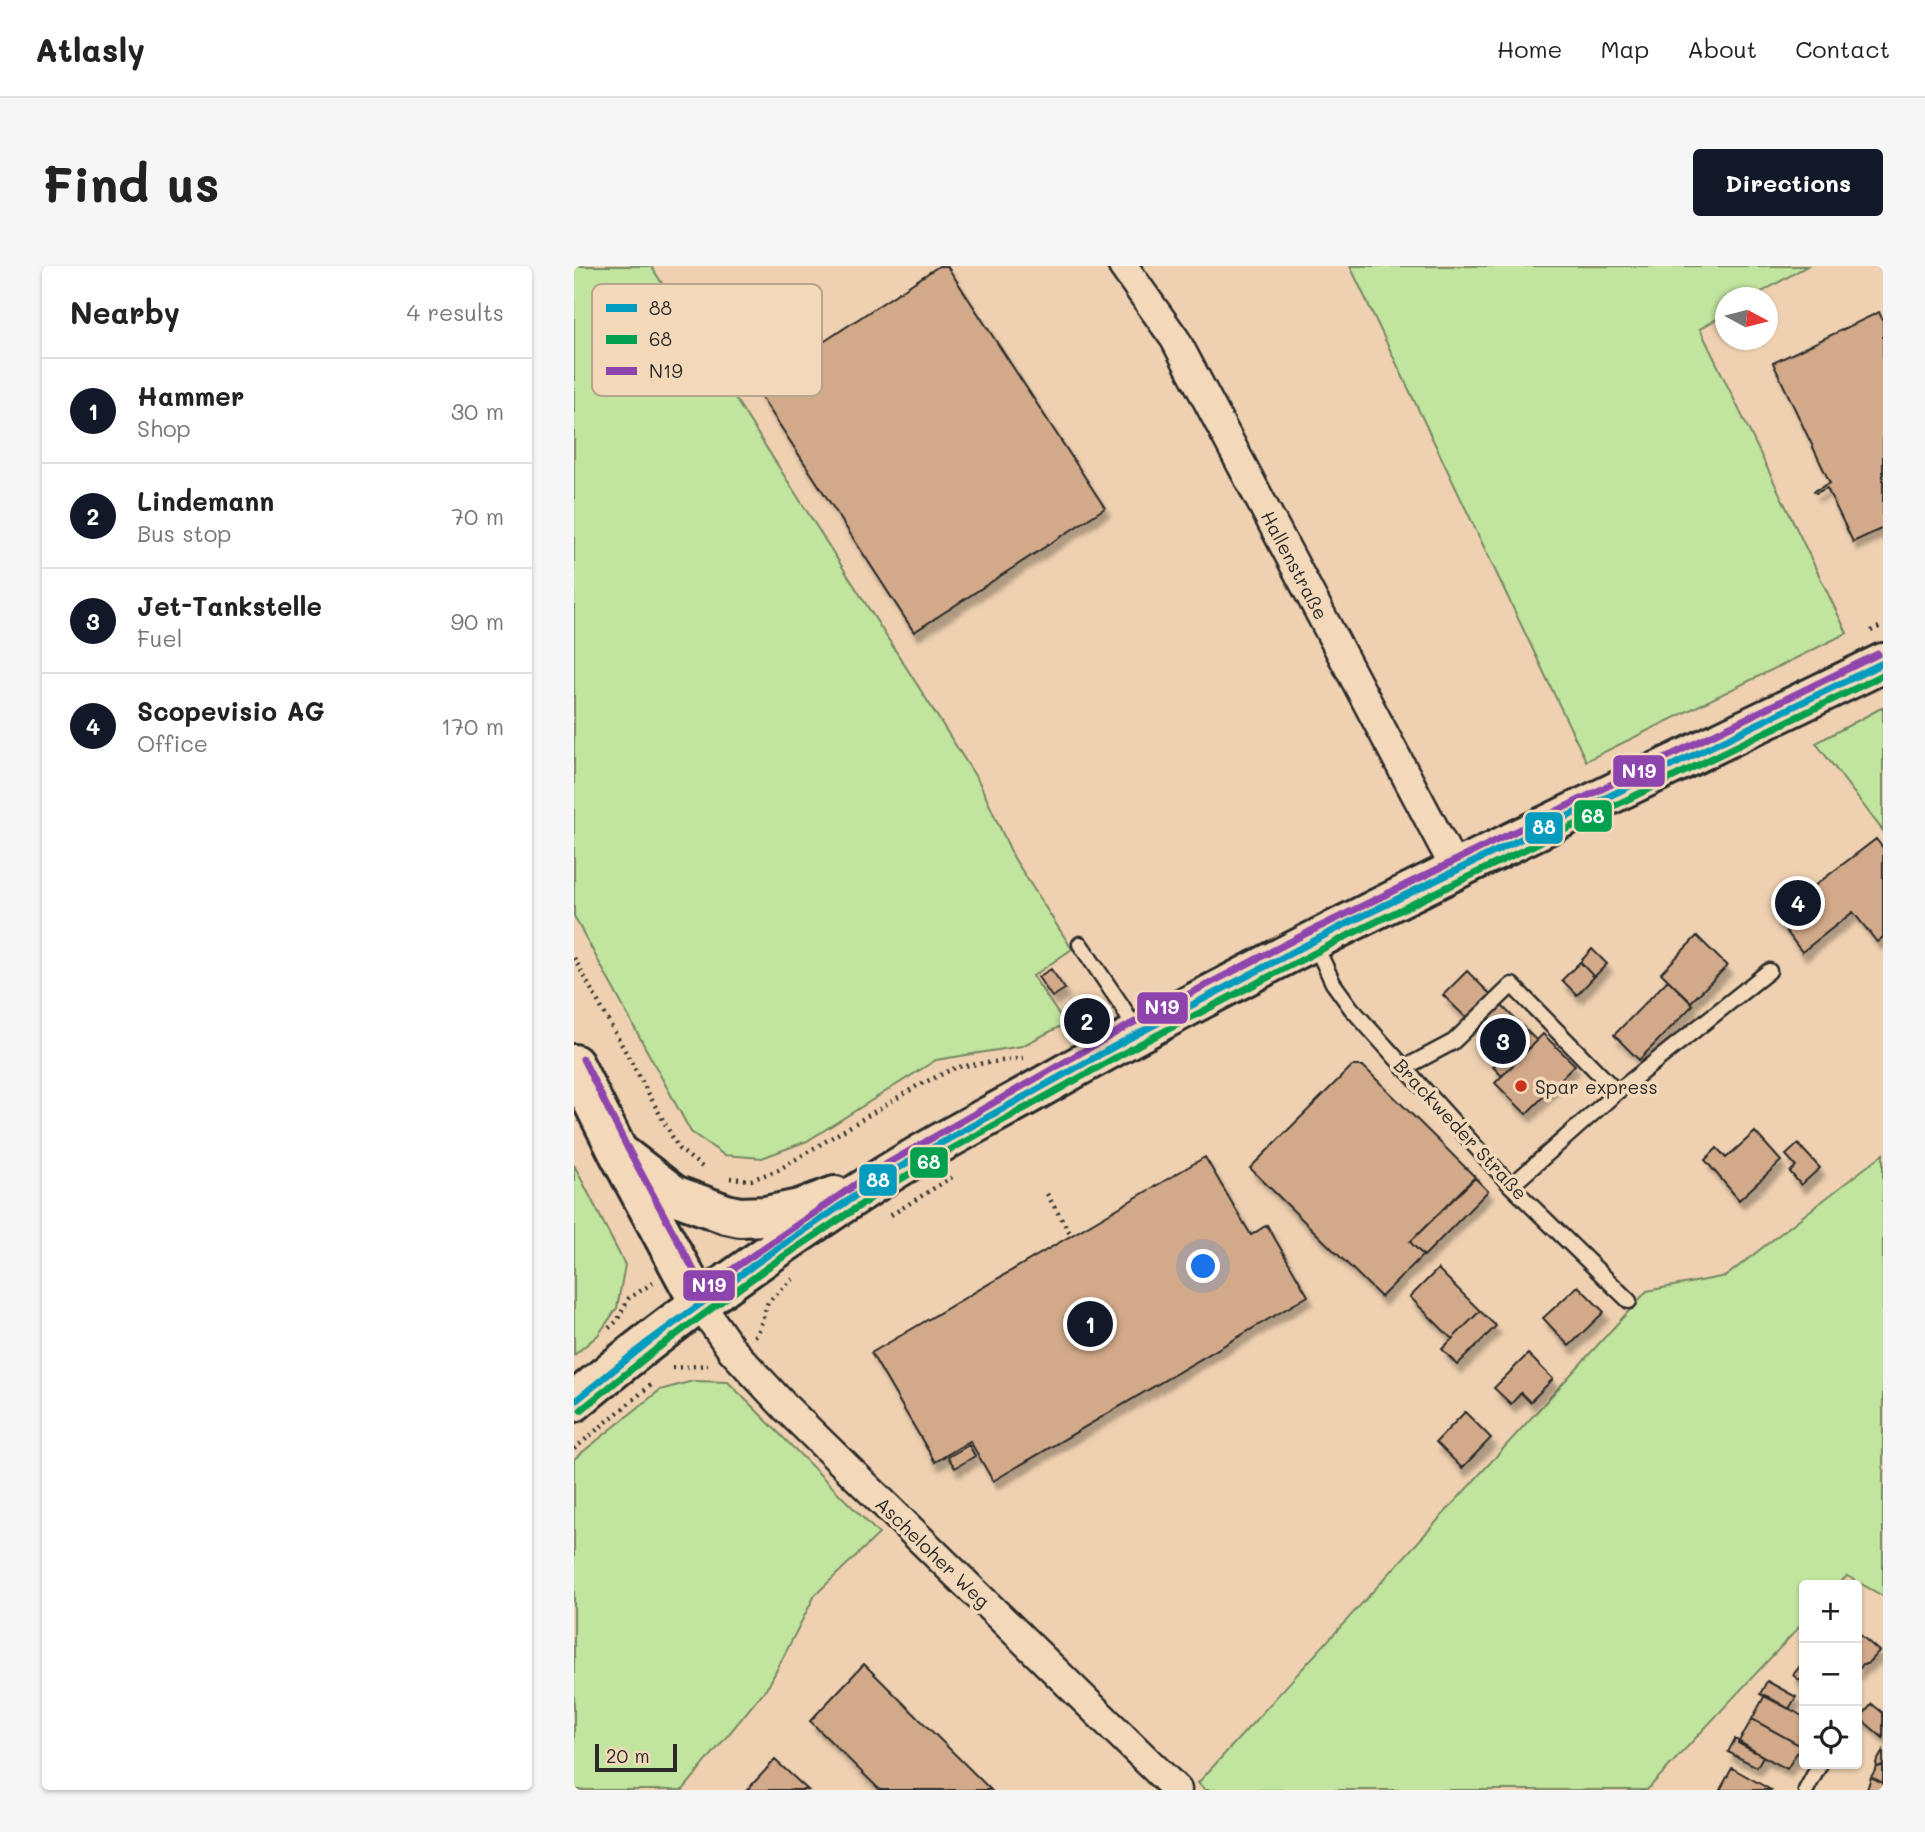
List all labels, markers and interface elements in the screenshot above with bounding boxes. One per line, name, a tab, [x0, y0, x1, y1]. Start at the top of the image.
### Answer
text: Atlasly	[35, 27, 145, 70]
text: Home	[1497, 33, 1562, 64]
text: Map	[1600, 33, 1649, 64]
text: About	[1687, 33, 1757, 64]
text: Contact	[1795, 33, 1890, 64]
button: Directions	[1693, 149, 1883, 216]
text: Find us	[42, 151, 220, 214]
legend	[592, 284, 822, 396]
north arrow	[1715, 287, 1778, 350]
text: Nearby	[70, 292, 180, 332]
text: 88	[649, 295, 672, 320]
text: 4 results	[407, 297, 504, 327]
text: 68	[649, 326, 672, 351]
text: N19	[649, 358, 683, 383]
text: Hammer	[137, 379, 244, 413]
text: 1	[88, 396, 98, 426]
text: 30 m	[451, 396, 504, 426]
text: Shop	[137, 413, 191, 443]
text: Lindemann	[137, 484, 274, 518]
text: 2	[87, 501, 99, 531]
text: 70 m	[451, 501, 504, 531]
street label: Hallenstraße	[1256, 506, 1334, 624]
text: Bus stop	[137, 518, 232, 548]
text: Jet-Tankstelle	[137, 589, 322, 623]
text: 3	[86, 606, 100, 636]
text: 90 m	[451, 606, 504, 636]
text: Fuel	[137, 623, 182, 653]
text: Scopevisio AG	[137, 694, 325, 728]
text: 4	[86, 711, 100, 741]
text: 170 m	[441, 711, 504, 741]
text: Office	[137, 728, 208, 758]
line badge: N19	[1612, 754, 1666, 788]
text: N19	[1622, 758, 1657, 783]
line badge: 68	[1573, 799, 1613, 833]
text: 68	[1581, 803, 1605, 828]
line badge: 88	[1524, 811, 1564, 845]
text: 88	[1532, 814, 1556, 839]
pin: 4	[1775, 877, 1821, 929]
line badge: N19	[1136, 991, 1189, 1025]
text: N19	[1145, 994, 1180, 1019]
pin: 2	[1064, 995, 1110, 1047]
pin: 3	[1480, 1015, 1526, 1067]
street label: Brackweder Straße	[1389, 1053, 1533, 1205]
place label: Spar express	[1535, 1074, 1658, 1099]
marker: Spar express	[1513, 1078, 1529, 1094]
line badge: 68	[909, 1146, 949, 1179]
text: 68	[917, 1149, 941, 1174]
line badge: 88	[858, 1163, 898, 1197]
text: 88	[866, 1167, 890, 1192]
your location	[1186, 1249, 1220, 1283]
line badge: N19	[682, 1269, 736, 1302]
text: N19	[692, 1272, 727, 1297]
pin: 1	[1067, 1298, 1113, 1350]
street label: Ascheloher Weg	[870, 1491, 996, 1613]
map controls	[1799, 1580, 1862, 1769]
button: +	[1799, 1580, 1862, 1643]
button: −	[1799, 1643, 1862, 1706]
button: locate	[1799, 1706, 1862, 1769]
scale bar	[595, 1741, 677, 1773]
text: 20 m	[606, 1743, 650, 1768]

